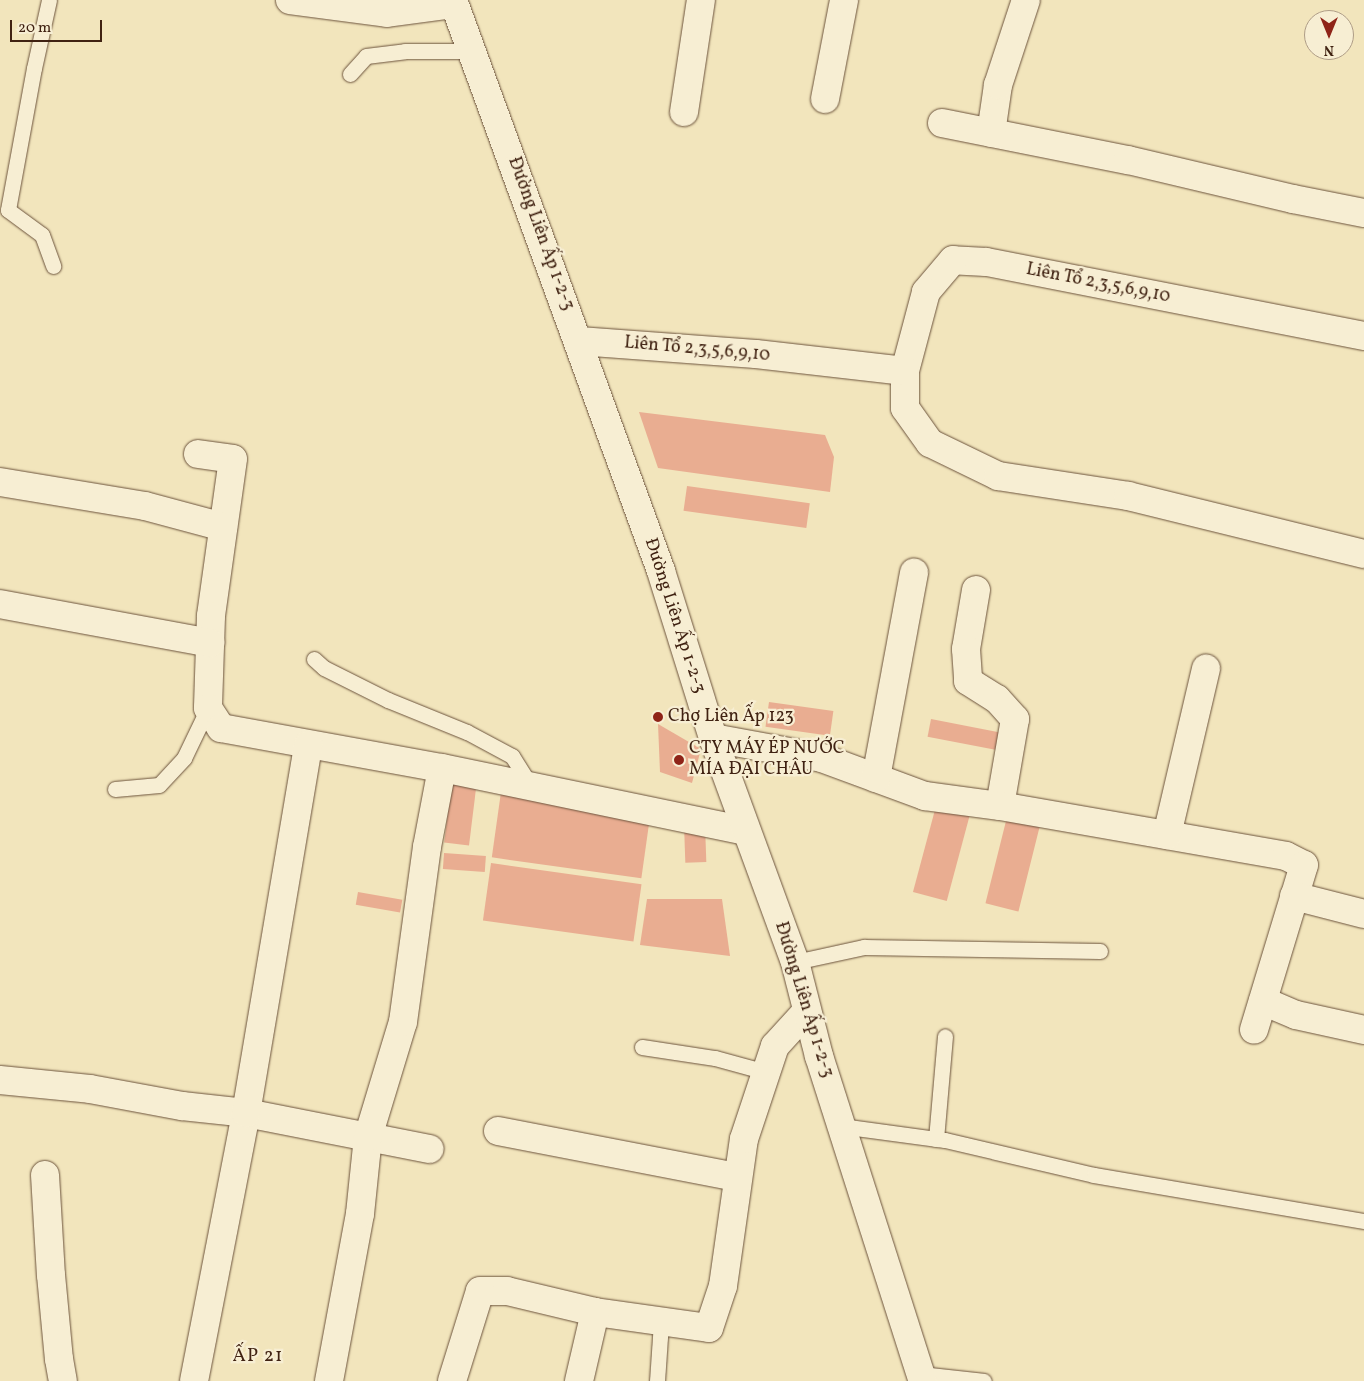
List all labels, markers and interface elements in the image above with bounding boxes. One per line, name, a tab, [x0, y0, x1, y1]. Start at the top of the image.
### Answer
scale bar	[12, 10, 105, 42]
north arrow	[1304, 10, 1354, 60]
text: 20 m	[18, 18, 51, 39]
text: N	[1324, 40, 1334, 59]
street label: Đường Liên Ấp 1-2-3	[502, 154, 578, 314]
street label: Liên Tổ 2,3,5,6,9,10	[1024, 259, 1172, 309]
street label: Liên Tổ 2,3,5,6,9,10	[623, 333, 771, 367]
street label: Đường Liên Ấp 1-2-3	[639, 536, 709, 696]
place label: Chợ Liên Ấp 123	[668, 706, 794, 728]
marker: Chợ Liên Ấp 123	[652, 711, 664, 723]
place label: CTY MÁY ÉP NƯỚC MÍA ĐẠI CHÂU	[689, 739, 846, 782]
marker: CTY MÁY ÉP NƯỚC MÍA ĐẠI CHÂU	[673, 754, 685, 766]
street label: Đường Liên Ấp 1-2-3	[769, 919, 837, 1081]
district label: ẤP 21	[232, 1346, 284, 1368]

